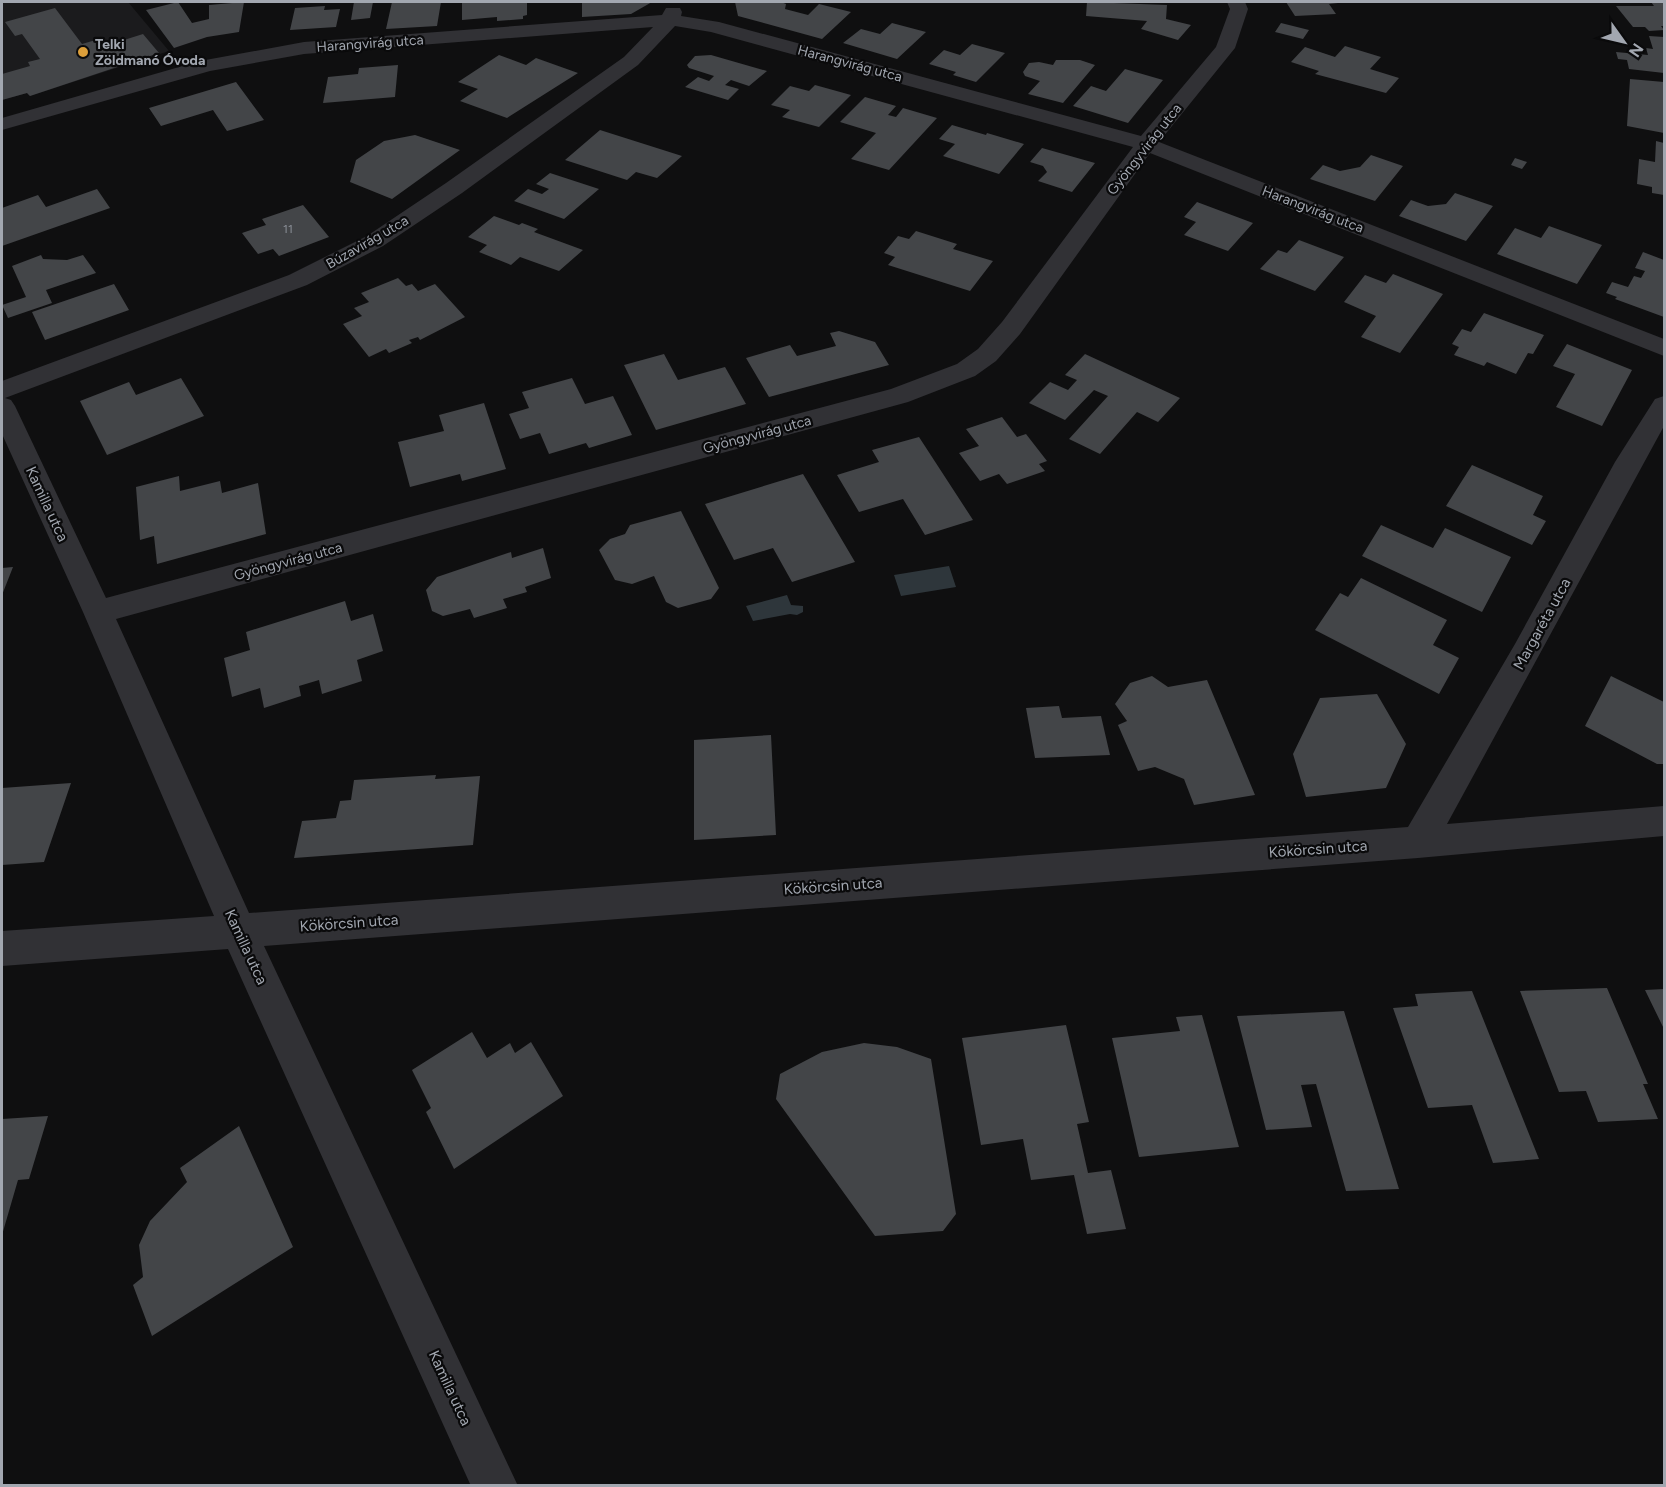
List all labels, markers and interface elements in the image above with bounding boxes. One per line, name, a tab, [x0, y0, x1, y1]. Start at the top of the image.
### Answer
north arrow	[1594, 12, 1654, 72]
street label: Harangvirág utca	[316, 31, 424, 56]
place label: Telki Zöldmanó Óvoda	[95, 36, 205, 69]
text: N	[1625, 40, 1647, 61]
street label: Harangvirág utca	[796, 41, 904, 86]
marker: Telki Zöldmanó Óvoda	[76, 45, 90, 59]
street label: Gyöngyvirág utca	[1103, 100, 1185, 198]
street label: Harangvirág utca	[1260, 182, 1366, 237]
street label: Búzavirág utca	[323, 212, 411, 273]
house number: 11	[283, 222, 293, 236]
street label: Gyöngyvirág utca	[701, 412, 813, 457]
street label: Kamilla utca	[22, 464, 72, 544]
street label: Gyöngyvirág utca	[232, 539, 344, 584]
street label: Margaréta utca	[1509, 575, 1575, 673]
street label: Kökörcsin utca	[1268, 837, 1368, 861]
street label: Kökörcsin utca	[783, 874, 883, 898]
street label: Kamilla utca	[221, 907, 271, 987]
street label: Kökörcsin utca	[299, 911, 399, 935]
street label: Kamilla utca	[425, 1348, 475, 1428]

